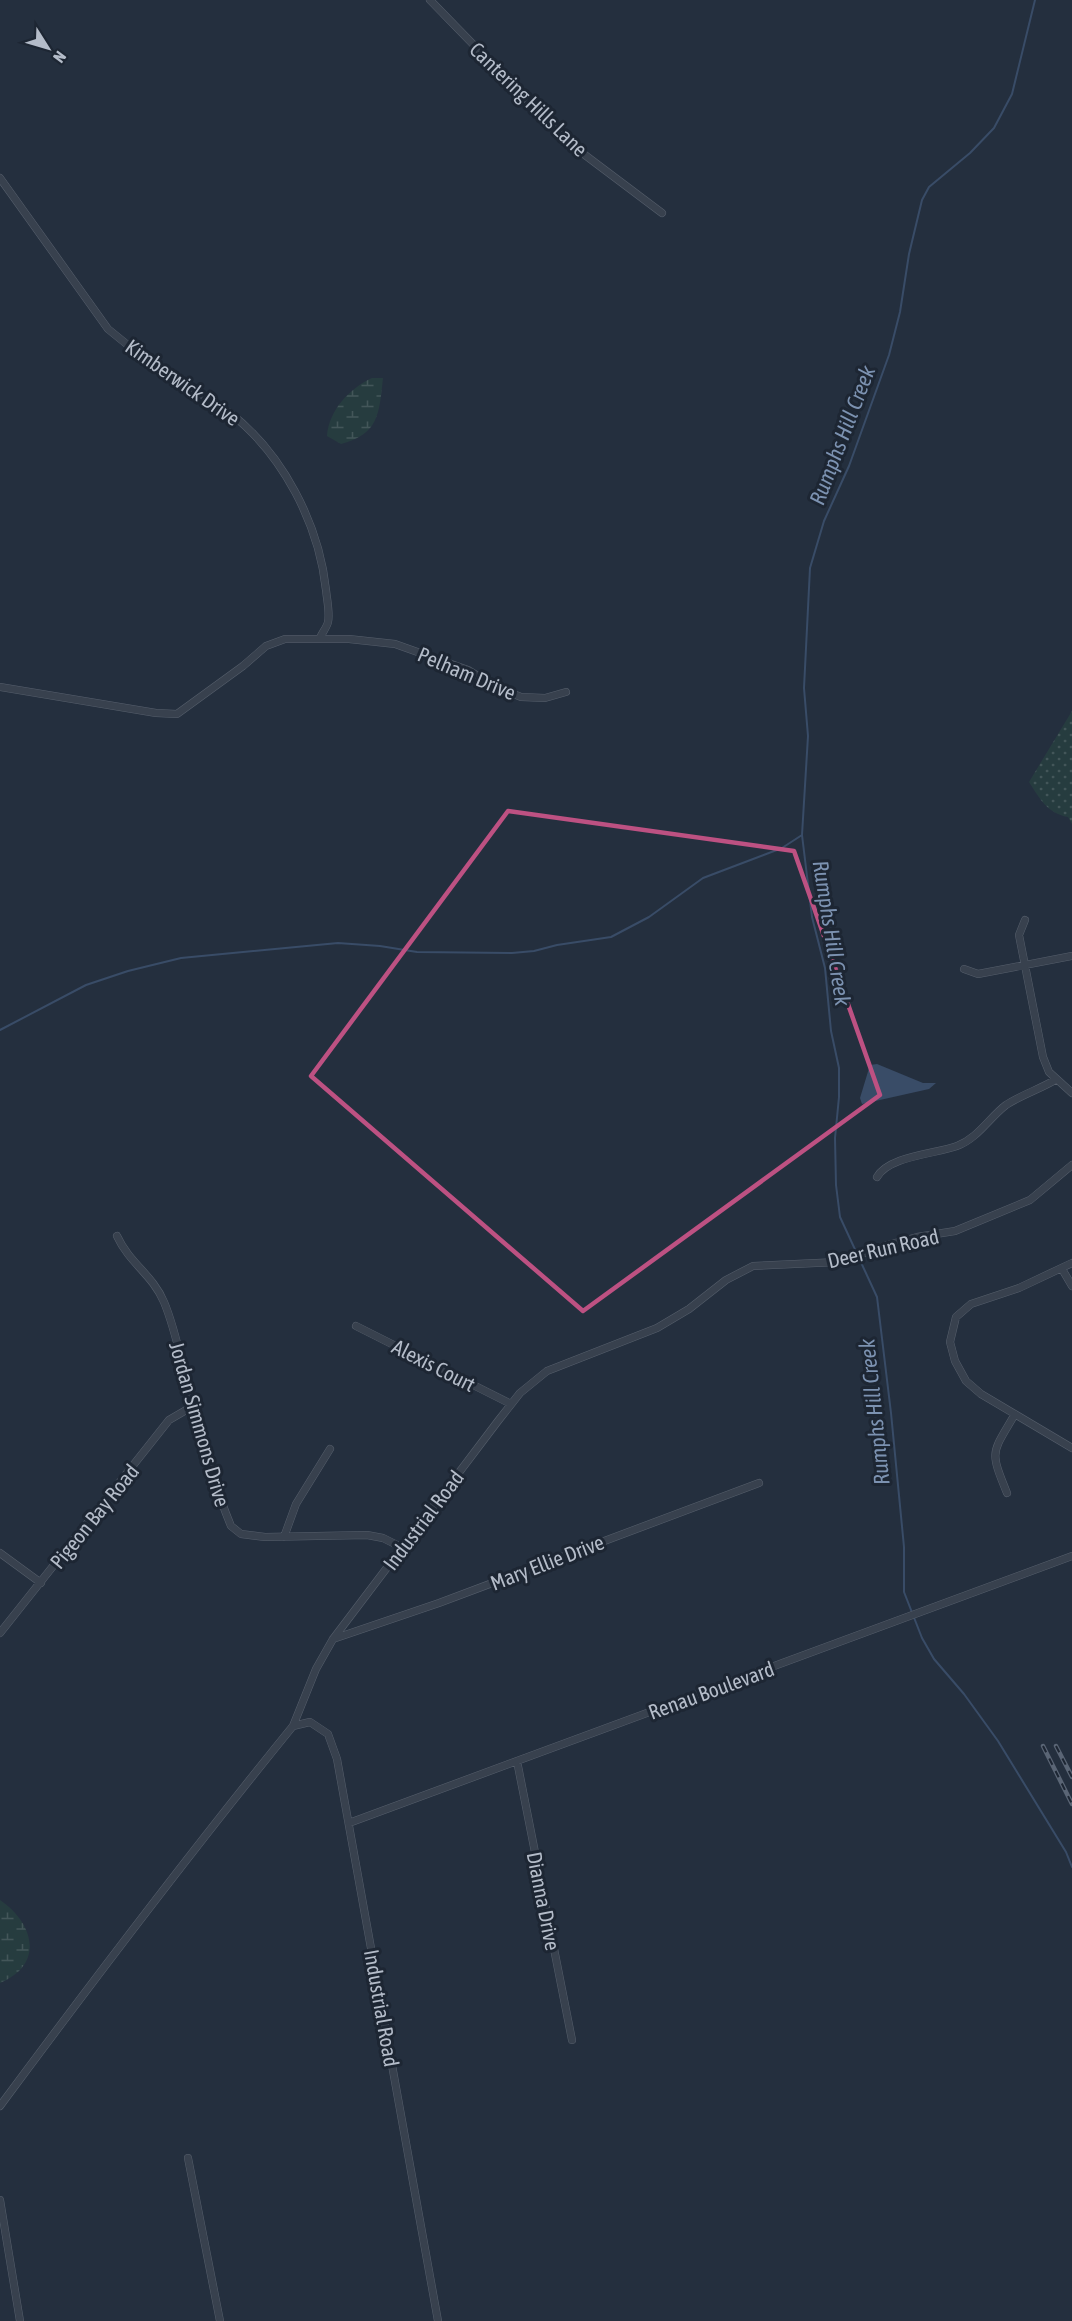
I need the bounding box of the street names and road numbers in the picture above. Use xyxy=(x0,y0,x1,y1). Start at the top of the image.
street label: Cantering Hills Lane xyxy=(465,37,593,161)
street label: Kimberwick Drive xyxy=(121,334,245,430)
street label: Pelham Drive xyxy=(414,642,520,704)
street label: Deer Run Road xyxy=(825,1224,941,1272)
street label: Alexis Court xyxy=(388,1334,480,1396)
street label: Jordan Simmons Drive xyxy=(165,1339,235,1509)
street label: Pigeon Bay Road xyxy=(45,1459,143,1573)
street label: Industrial Road xyxy=(378,1465,468,1575)
street label: Mary Ellie Drive xyxy=(487,1529,607,1595)
street label: Renau Boulevard xyxy=(645,1656,777,1724)
street label: Dianna Drive xyxy=(523,1850,565,1952)
street label: Industrial Road xyxy=(360,1948,404,2068)

